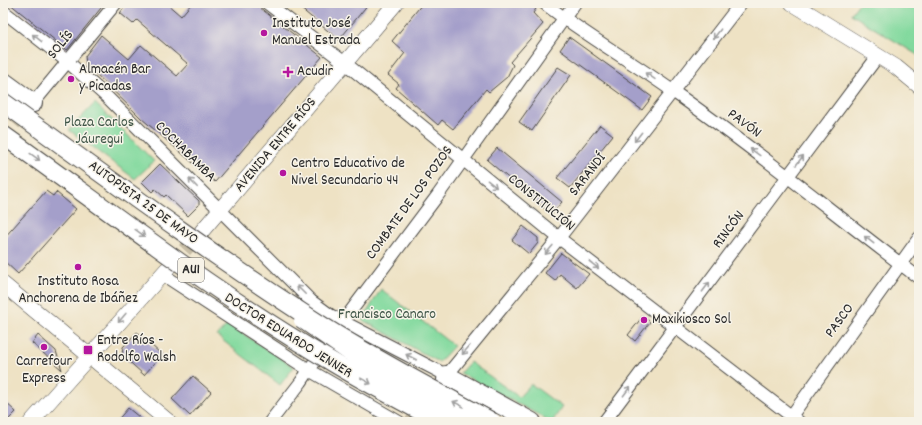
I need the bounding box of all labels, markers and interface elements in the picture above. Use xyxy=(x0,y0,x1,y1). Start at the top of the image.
place label: Instituto José Manuel Estrada xyxy=(272,13,361,52)
street label: SOLÍS xyxy=(42,26,80,64)
marker: Instituto José Manuel Estrada xyxy=(259,28,269,38)
one-way arrow xyxy=(713,28,721,39)
one-way arrow xyxy=(31,33,42,42)
place label: Almacén Bar y Picadas xyxy=(79,59,151,98)
place label: Acudir xyxy=(297,61,333,83)
marker: Acudir xyxy=(282,66,294,78)
one-way arrow xyxy=(645,72,656,80)
marker: Almacén Bar y Picadas xyxy=(66,74,76,84)
street label: AVENIDA ENTRE RÍOS xyxy=(230,93,322,197)
street label: PAVÓN xyxy=(722,104,766,144)
park label: Plaza Carlos Jáuregui xyxy=(64,112,134,151)
street label: COCHABAMBA xyxy=(149,116,221,188)
one-way arrow xyxy=(633,131,642,142)
street label: COMBATE DE LOS POZOS xyxy=(361,141,459,265)
street label: SARANDÍ xyxy=(564,148,612,201)
one-way arrow xyxy=(750,148,761,156)
one-way arrow xyxy=(29,153,40,162)
place label: Centro Educativo de Nivel Secundario 44 xyxy=(291,153,405,192)
street label: AUTOPISTA 25 DE MAYO xyxy=(83,155,203,251)
one-way arrow xyxy=(796,155,804,166)
marker: Centro Educativo de Nivel Secundario 44 xyxy=(278,168,288,178)
street label: CONSTITUCIÓN xyxy=(502,169,580,237)
one-way arrow xyxy=(188,178,198,188)
one-way arrow xyxy=(487,180,498,188)
street label: RINCÓN xyxy=(707,206,751,254)
one-way arrow xyxy=(135,229,146,237)
one-way arrow xyxy=(864,235,875,244)
one-way arrow xyxy=(544,245,553,256)
road number: AU1 xyxy=(178,258,204,282)
one-way arrow xyxy=(588,261,599,269)
marker: Instituto Rosa Anchorena de Ibáñez xyxy=(73,262,83,272)
place label: Instituto Rosa Anchorena de Ibáñez xyxy=(18,271,138,310)
one-way arrow xyxy=(702,282,710,293)
one-way arrow xyxy=(296,286,306,295)
street label: DOCTOR EDUARDO JENNER xyxy=(220,288,356,384)
street label: PASCO xyxy=(820,299,860,343)
park label: Francisco Canaro xyxy=(338,304,436,326)
place label: Maxikiosco Sol xyxy=(652,309,731,331)
one-way arrow xyxy=(118,313,127,324)
marker: Maxikiosco Sol xyxy=(639,315,649,325)
place label: Entre Ríos - Rodolfo Walsh xyxy=(97,330,176,369)
marker: Carrefour Express xyxy=(39,342,49,352)
marker: Entre Ríos - Rodolfo Walsh xyxy=(82,344,94,356)
one-way arrow xyxy=(461,345,470,356)
place label: Carrefour Express xyxy=(16,351,73,390)
one-way arrow xyxy=(406,353,418,361)
one-way arrow xyxy=(360,378,372,386)
one-way arrow xyxy=(623,386,632,397)
one-way arrow xyxy=(452,399,464,407)

